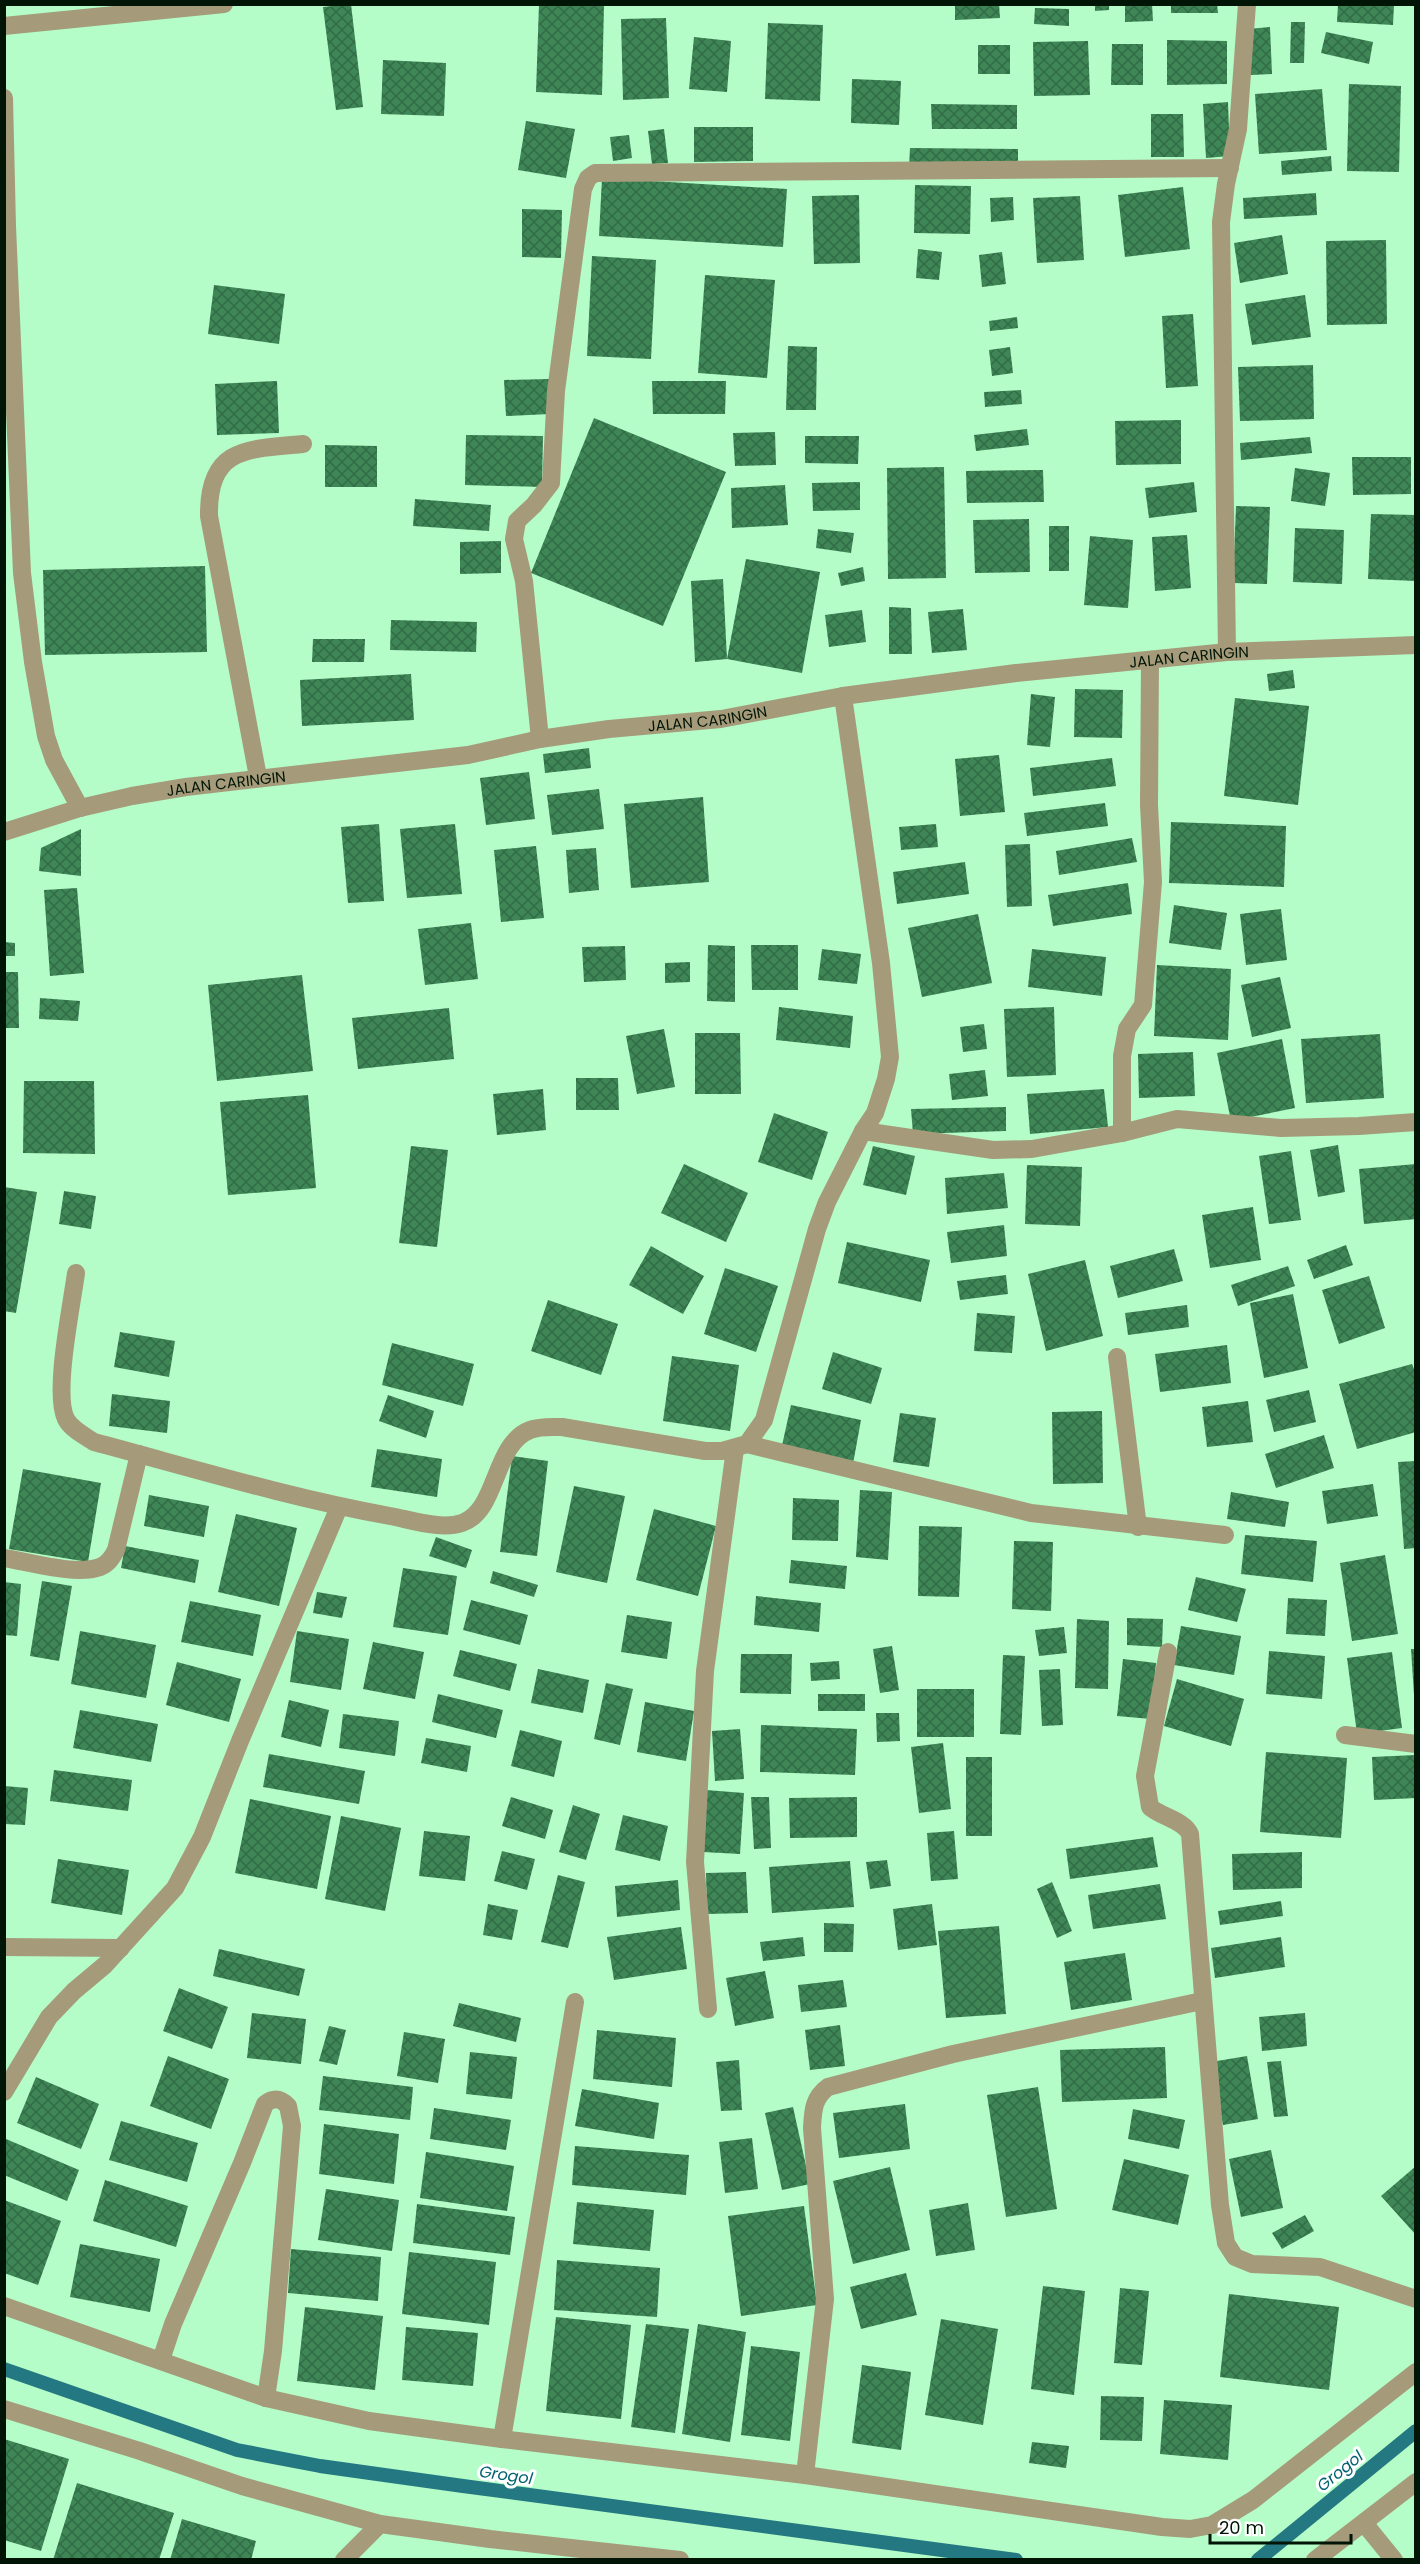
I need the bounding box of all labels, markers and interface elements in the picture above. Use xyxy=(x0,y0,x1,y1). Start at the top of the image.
street label: JALAN CARINGIN xyxy=(1128,641,1249,672)
street label: JALAN CARINGIN xyxy=(647,700,769,736)
street label: JALAN CARINGIN xyxy=(165,765,287,801)
water label: Grogol xyxy=(1312,2445,1368,2497)
water label: Grogol xyxy=(478,2460,534,2490)
scale bar xyxy=(1210,2507,1351,2545)
text: 20 m xyxy=(1219,2515,1264,2540)

